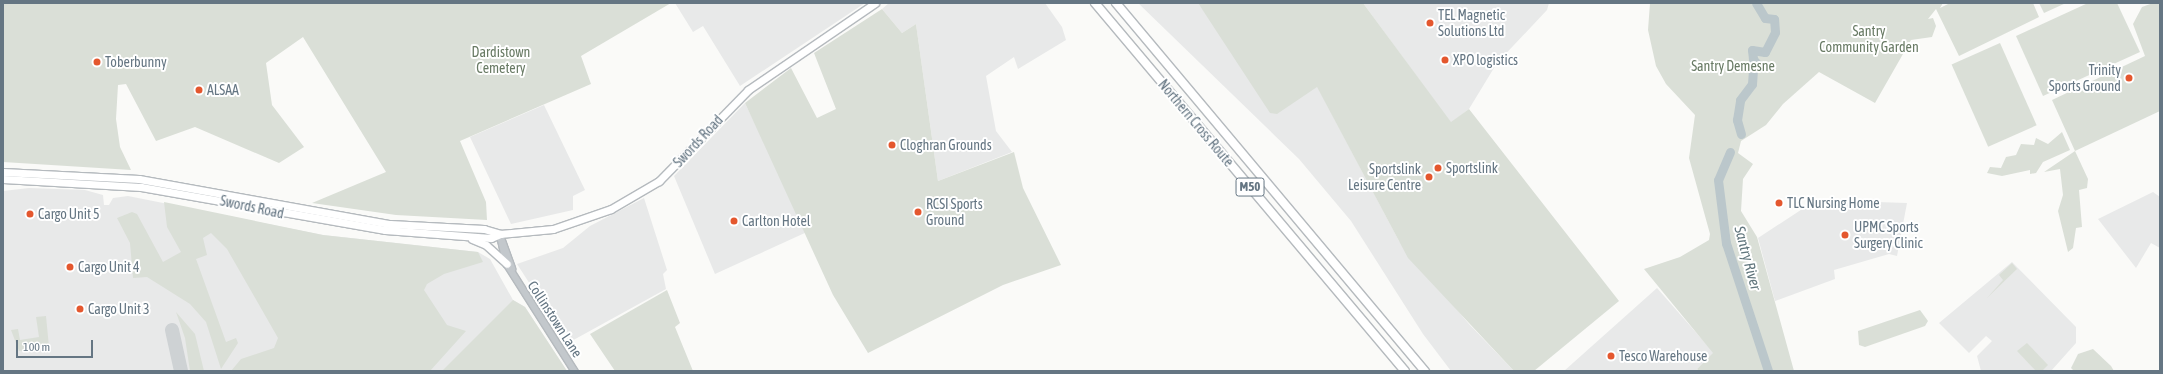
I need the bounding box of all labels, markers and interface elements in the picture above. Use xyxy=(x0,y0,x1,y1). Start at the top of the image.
place label: TEL Magnetic Solutions Ltd xyxy=(1438,7,1505,40)
marker: TEL Magnetic Solutions Ltd xyxy=(1425,18,1435,28)
park label: Santry Community Garden xyxy=(1819,23,1919,56)
park label: Dardistown Cemetery xyxy=(472,44,530,76)
place label: XPO logistics xyxy=(1453,52,1518,68)
place label: Toberbunny xyxy=(105,54,167,70)
marker: XPO logistics xyxy=(1440,55,1450,65)
marker: Toberbunny xyxy=(92,57,102,67)
park label: Santry Demesne xyxy=(1691,58,1775,74)
place label: Trinity Sports Ground xyxy=(2049,62,2121,94)
marker: Trinity Sports Ground xyxy=(2124,73,2134,83)
street label: Northern Cross Route xyxy=(1155,76,1237,170)
place label: ALSAA xyxy=(207,82,239,98)
marker: ALSAA xyxy=(194,85,204,95)
street label: Swords Road xyxy=(670,112,726,170)
place label: Cloghran Grounds xyxy=(900,137,992,153)
marker: Cloghran Grounds xyxy=(887,140,897,150)
place label: Sportslink xyxy=(1446,160,1498,176)
place label: Sportslink Leisure Centre xyxy=(1348,161,1421,194)
marker: Sportslink xyxy=(1433,163,1443,173)
marker: Sportslink Leisure Centre xyxy=(1424,172,1434,182)
road number: M50 xyxy=(1235,176,1265,198)
street label: Swords Road xyxy=(219,192,285,222)
place label: TLC Nursing Home xyxy=(1787,195,1880,211)
place label: RCSI Sports Ground xyxy=(926,196,983,228)
marker: TLC Nursing Home xyxy=(1774,198,1784,208)
place label: Cargo Unit 5 xyxy=(38,206,100,222)
marker: RCSI Sports Ground xyxy=(913,207,923,217)
marker: Cargo Unit 5 xyxy=(25,209,35,219)
place label: Carlton Hotel xyxy=(742,213,811,229)
marker: Carlton Hotel xyxy=(729,216,739,226)
place label: UPMC Sports Surgery Clinic xyxy=(1854,219,1923,252)
water label: Santry River xyxy=(1731,224,1765,292)
marker: UPMC Sports Surgery Clinic xyxy=(1839,229,1851,241)
place label: Cargo Unit 4 xyxy=(78,259,140,275)
marker: Cargo Unit 4 xyxy=(65,262,75,272)
street label: Collinstown Lane xyxy=(524,278,586,360)
place label: Cargo Unit 3 xyxy=(88,301,150,317)
marker: Cargo Unit 3 xyxy=(75,304,85,314)
scale bar xyxy=(18,332,95,358)
text: 100 m xyxy=(23,340,50,354)
place label: Tesco Warehouse xyxy=(1619,348,1707,364)
marker: Tesco Warehouse xyxy=(1606,351,1616,361)

